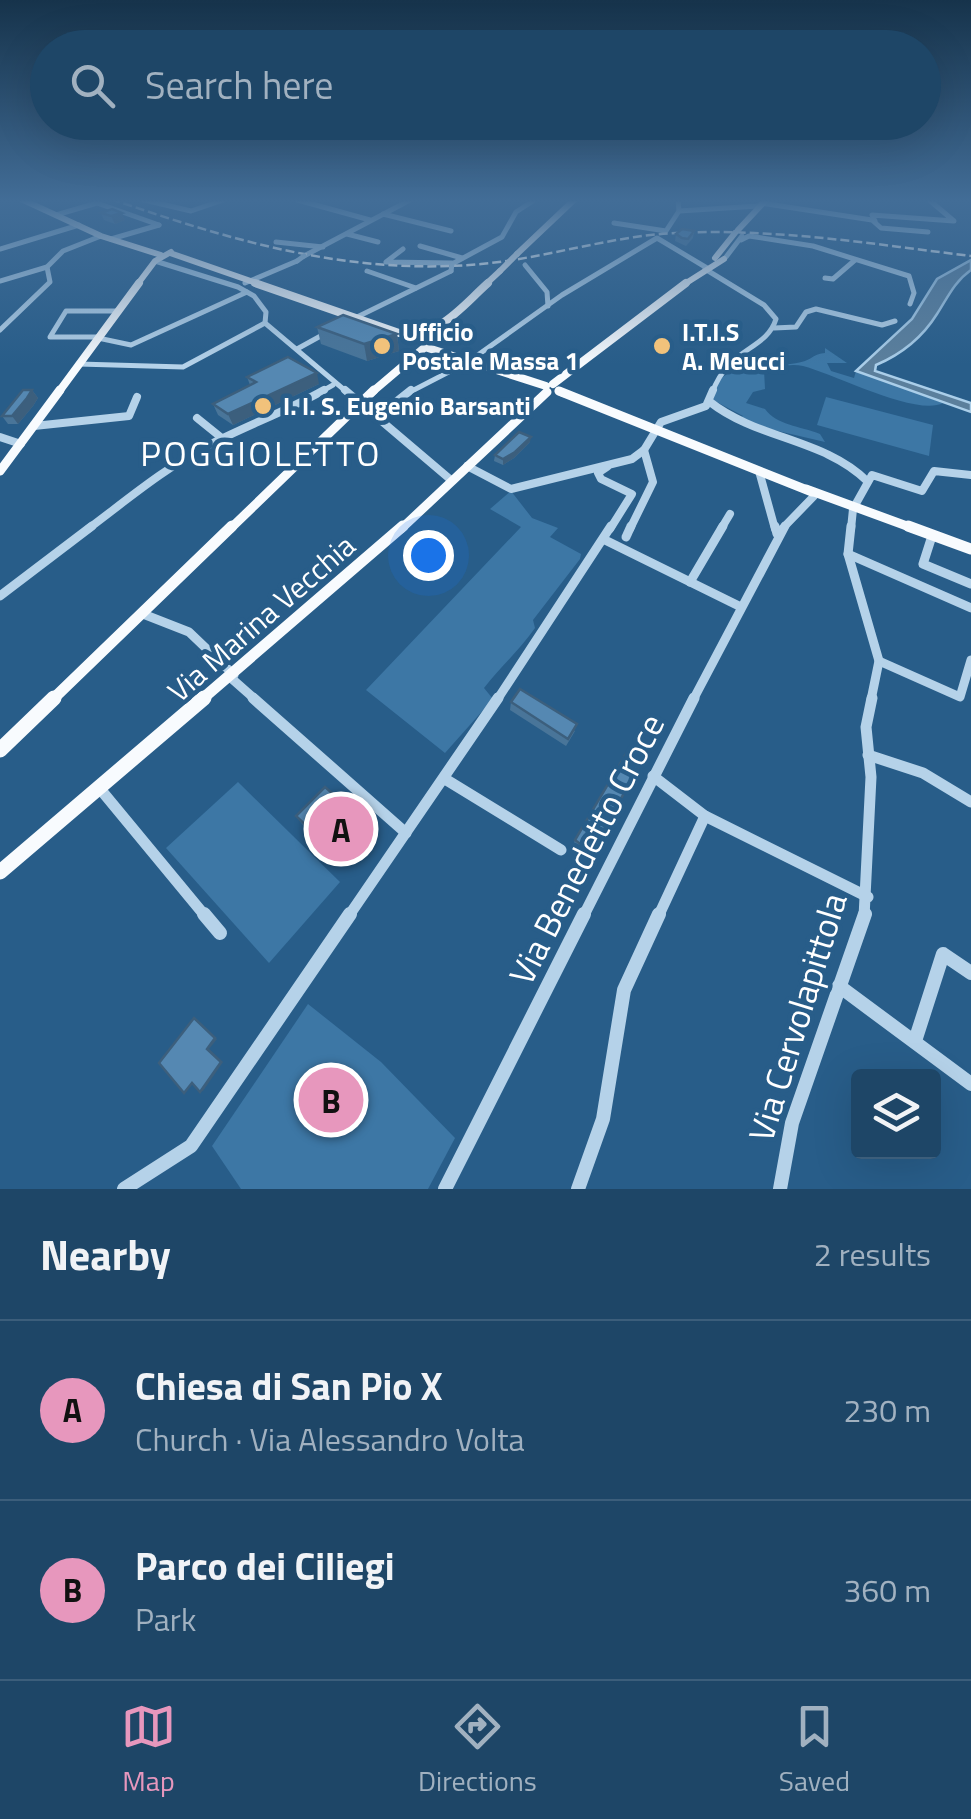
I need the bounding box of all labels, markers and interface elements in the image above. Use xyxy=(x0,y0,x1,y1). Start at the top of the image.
search box xyxy=(30,30,941,140)
text: Search here xyxy=(145,56,333,114)
icon: search xyxy=(65,58,120,113)
place label: Ufficio Postale Massa 1 xyxy=(402,313,579,380)
place label: I.T.I.S A. Meucci xyxy=(682,313,785,380)
marker: Ufficio Postale Massa 1 xyxy=(371,335,393,357)
marker: I.T.I.S A. Meucci xyxy=(651,335,673,357)
place label: I. I. S. Eugenio Barsanti xyxy=(283,387,531,425)
marker: I. I. S. Eugenio Barsanti xyxy=(252,395,274,417)
district label: POGGIOLETTO xyxy=(140,426,382,480)
street label: Via Marina Vecchia xyxy=(157,523,365,713)
your location xyxy=(403,530,454,581)
street label: Via Benedetto Croce xyxy=(494,704,678,994)
pin: A xyxy=(308,792,374,866)
street label: Via Cervolapittola xyxy=(734,886,860,1148)
pin: B xyxy=(298,1062,364,1138)
map controls xyxy=(851,1069,941,1159)
button: layers xyxy=(851,1069,941,1159)
text: Nearby xyxy=(40,1222,171,1286)
text: 2 results xyxy=(814,1230,931,1278)
text: Chiesa di San Pio X xyxy=(135,1357,442,1415)
text: A xyxy=(63,1386,82,1434)
text: 230 m xyxy=(843,1386,931,1434)
text: Church · Via Alessandro Volta xyxy=(135,1415,525,1463)
text: Parco dei Ciliegi xyxy=(135,1537,395,1595)
text: B xyxy=(63,1566,82,1614)
text: 360 m xyxy=(843,1566,931,1614)
text: Park xyxy=(135,1595,196,1643)
tab: Map xyxy=(121,1699,176,1802)
tab: Directions xyxy=(418,1699,537,1802)
tab: Saved xyxy=(779,1699,850,1802)

